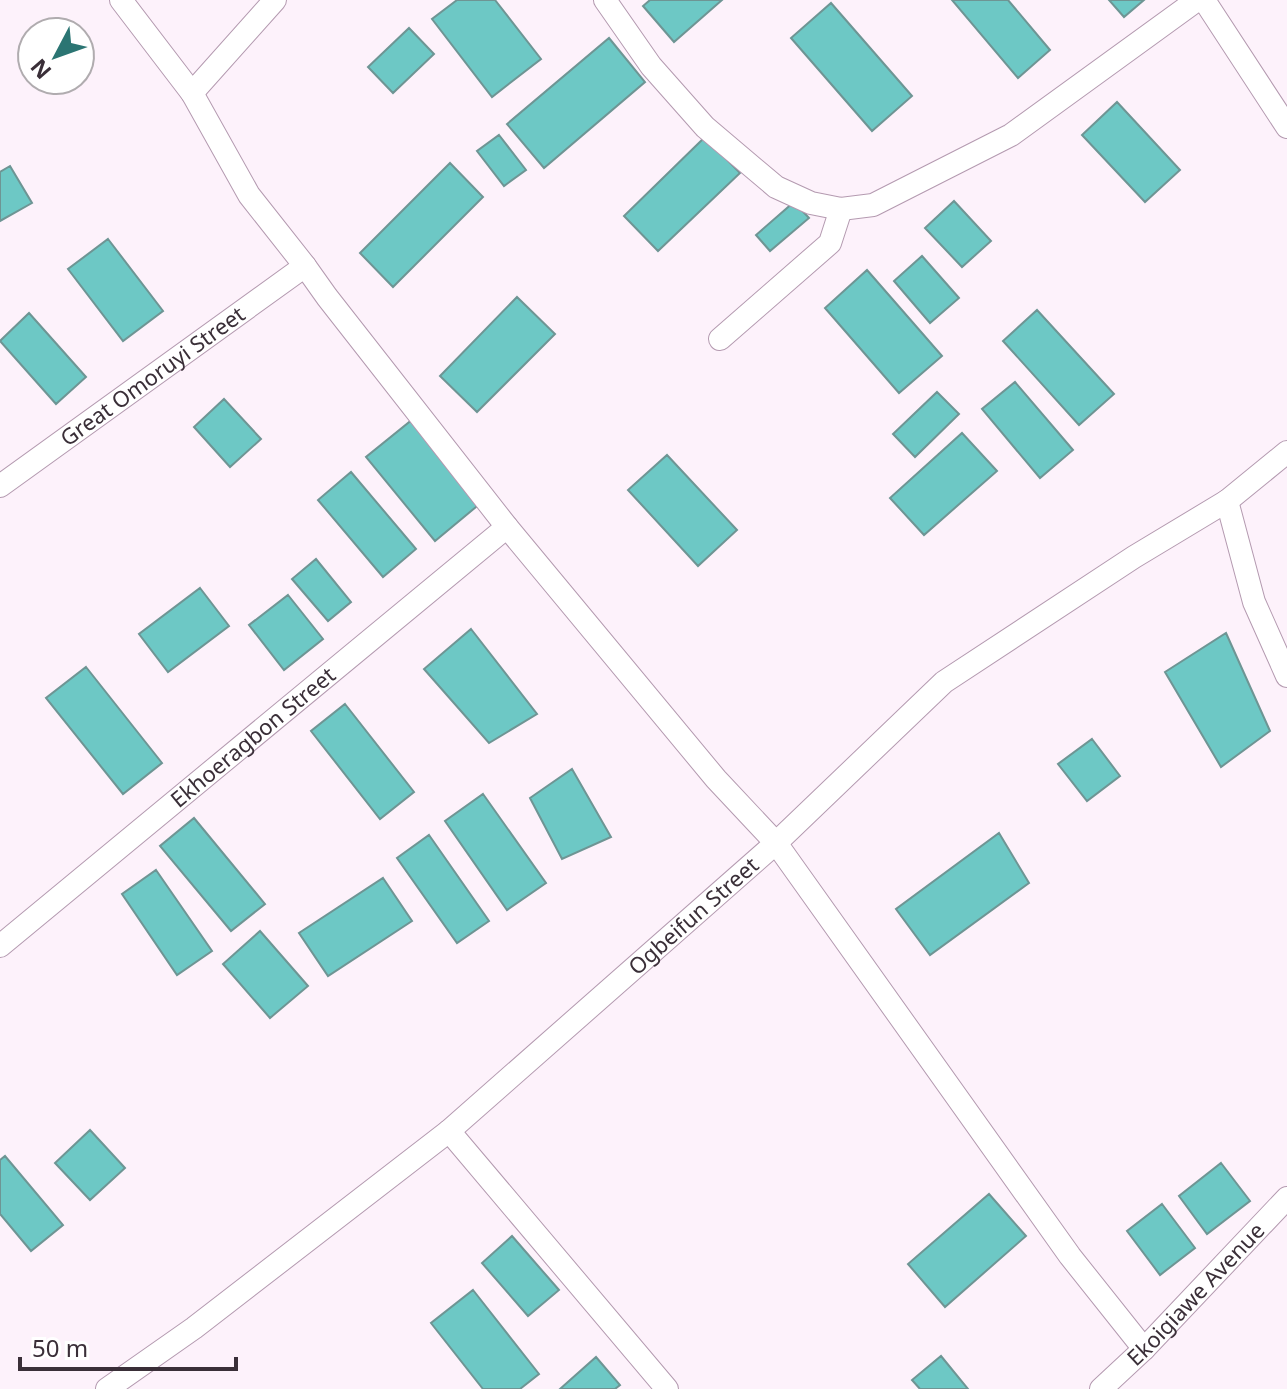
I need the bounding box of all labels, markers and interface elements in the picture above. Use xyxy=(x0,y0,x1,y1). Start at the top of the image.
north arrow xyxy=(16,16,96,96)
text: N xyxy=(23,53,57,86)
street label: Great Omoruyi Street xyxy=(53,298,250,452)
street label: Ekhoeragbon Street xyxy=(163,659,341,813)
street label: Ogbeifun Street xyxy=(621,849,764,981)
street label: Ekoigiawe Avenue xyxy=(1120,1215,1270,1372)
scale bar xyxy=(20,1321,236,1371)
text: 50 m xyxy=(32,1331,88,1364)

